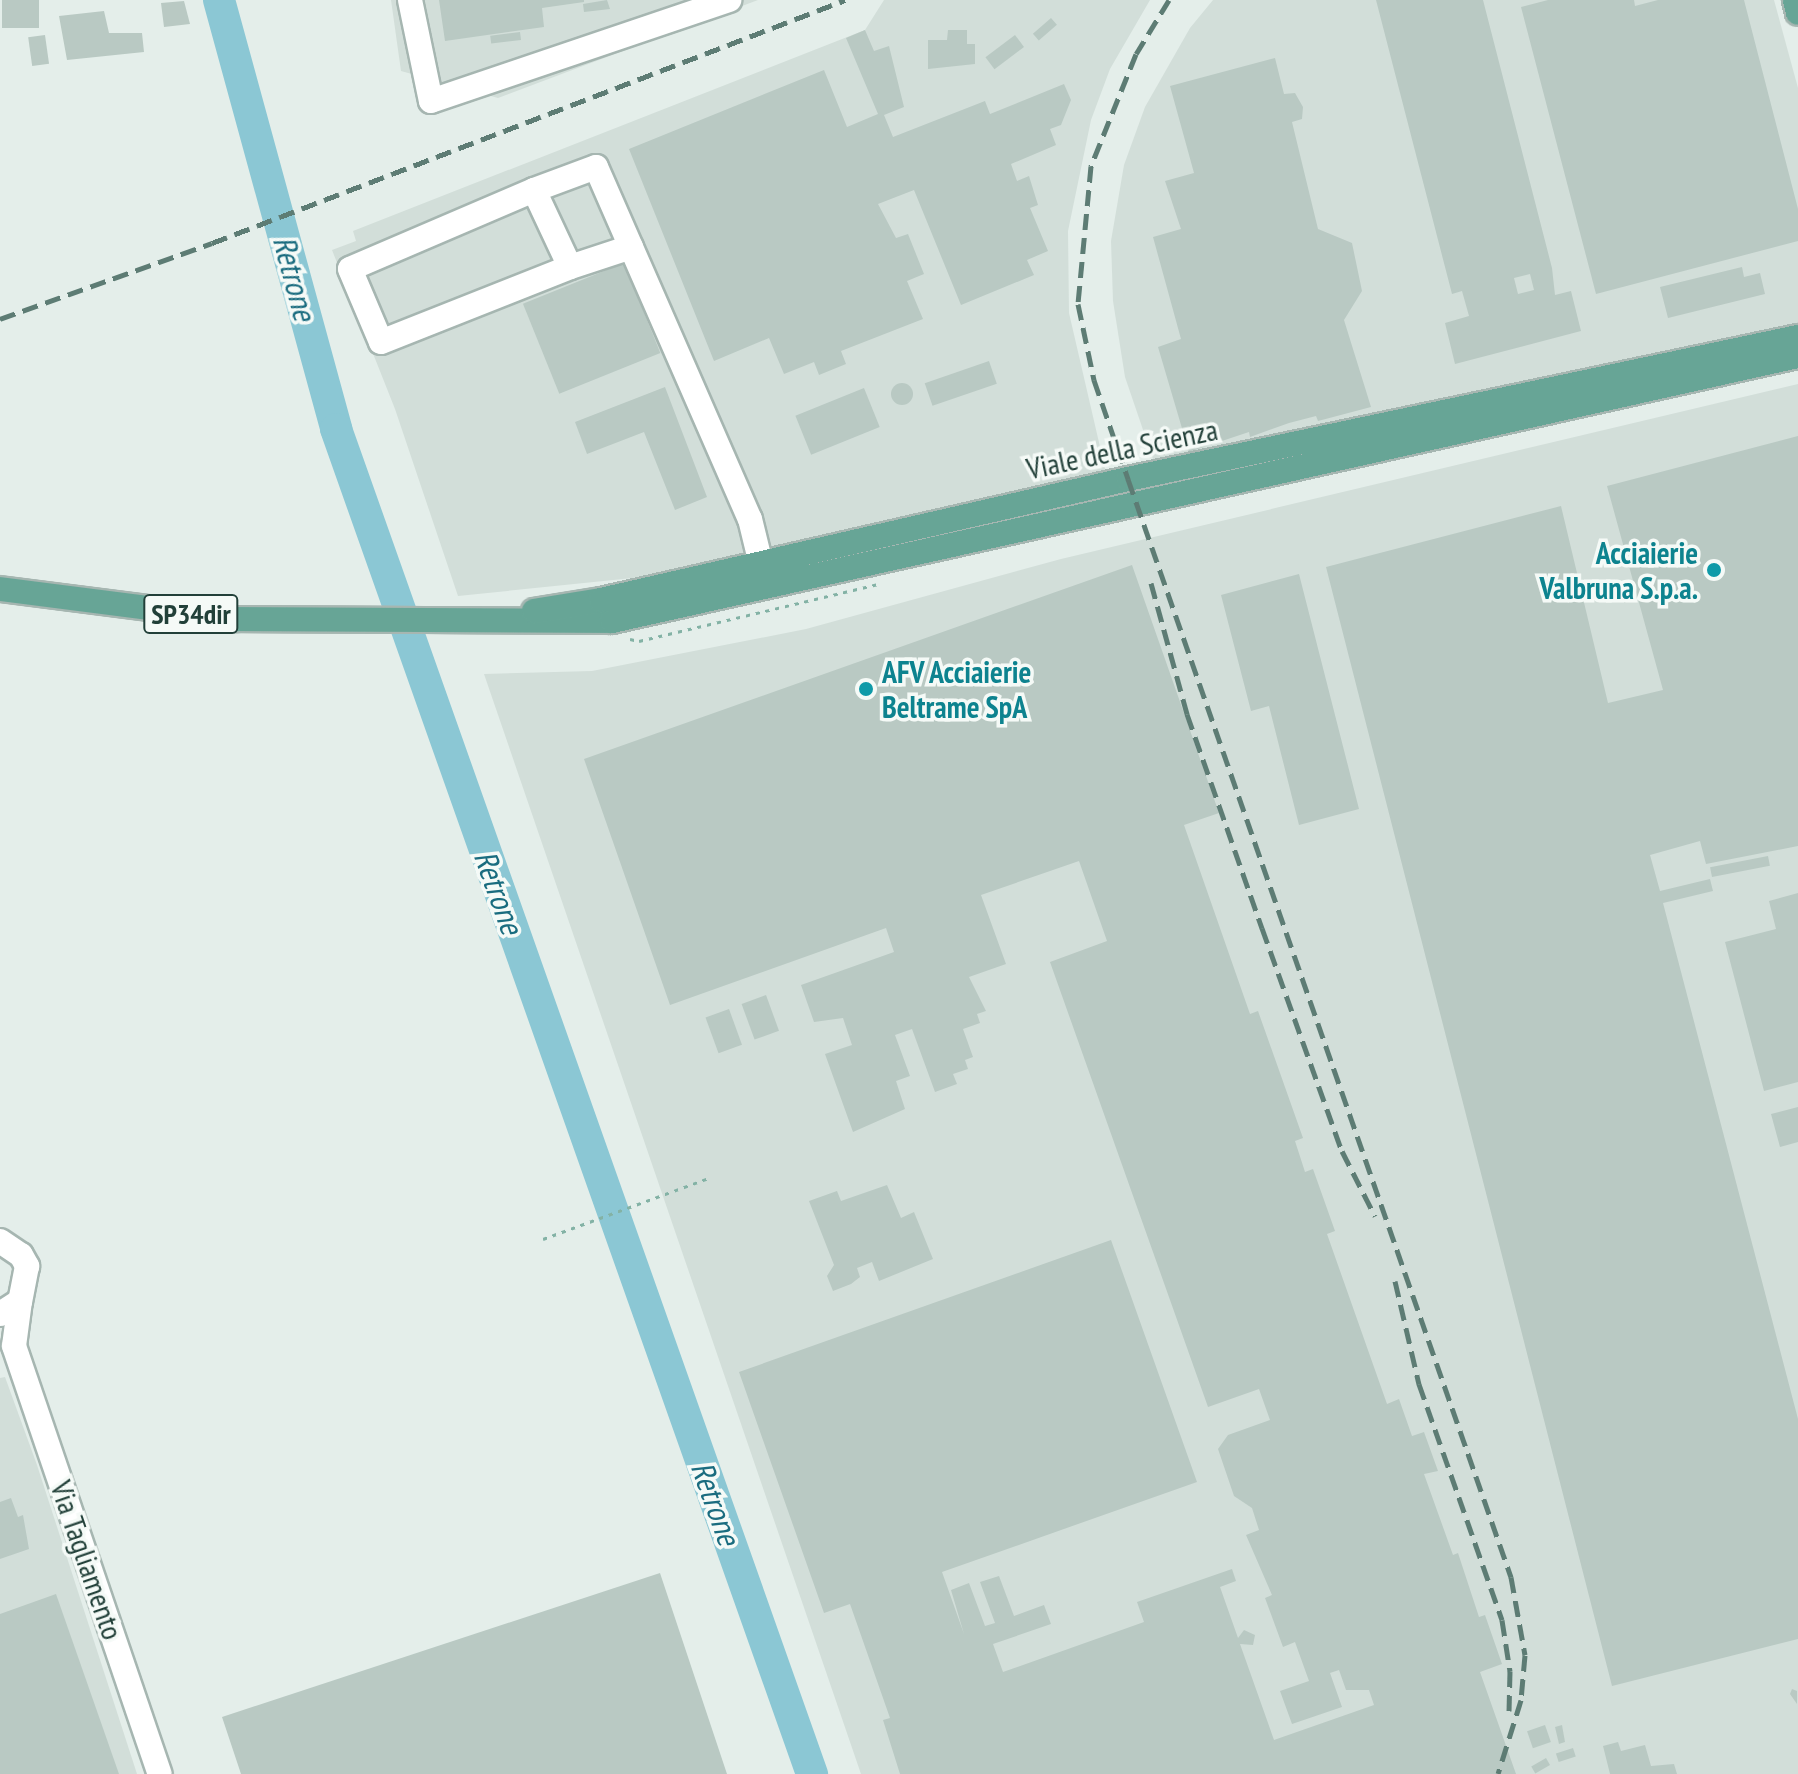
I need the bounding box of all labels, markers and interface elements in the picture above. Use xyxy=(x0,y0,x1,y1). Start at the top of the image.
water label: Retrone xyxy=(265,232,325,324)
street label: Viale della Scienza xyxy=(1023,411,1221,487)
place label: Acciaierie Valbruna S.p.a. xyxy=(1539,535,1698,606)
marker: Acciaierie Valbruna S.p.a. xyxy=(1705,561,1723,579)
road number: SP34dir xyxy=(143,590,239,638)
place label: AFV Acciaierie Beltrame SpA xyxy=(882,654,1033,724)
marker: AFV Acciaierie Beltrame SpA xyxy=(857,680,875,698)
water label: Retrone xyxy=(466,845,532,939)
water label: Retrone xyxy=(683,1456,749,1550)
street label: Via Tagliamento xyxy=(43,1476,131,1644)

